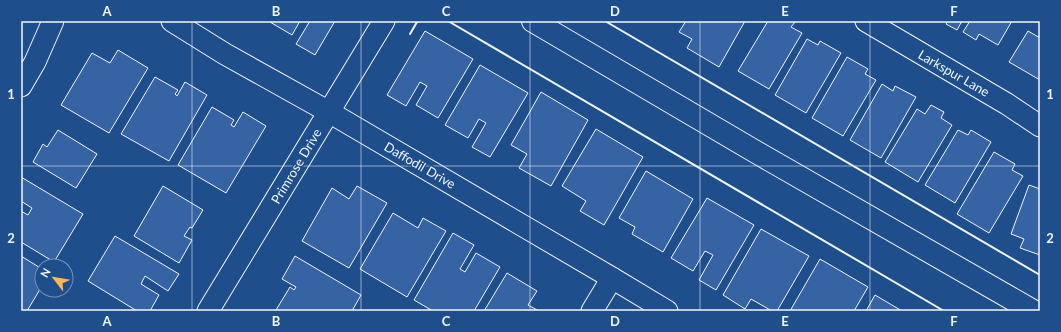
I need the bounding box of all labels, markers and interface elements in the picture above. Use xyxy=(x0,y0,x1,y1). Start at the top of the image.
text: A xyxy=(101,3,112,19)
text: B xyxy=(272,3,281,19)
text: C xyxy=(442,3,451,19)
text: D xyxy=(610,3,620,19)
text: E xyxy=(781,3,789,19)
text: F xyxy=(950,3,958,19)
street label: Larkspur Lane xyxy=(915,46,993,100)
text: 1 xyxy=(7,86,15,102)
text: 1 xyxy=(1046,86,1054,102)
street label: Primrose Drive xyxy=(267,125,325,207)
street label: Daffodil Drive xyxy=(381,138,459,192)
text: 2 xyxy=(7,230,15,246)
text: 2 xyxy=(1046,230,1054,246)
north arrow xyxy=(34,258,74,298)
text: N xyxy=(37,266,53,280)
text: A xyxy=(101,313,112,329)
text: B xyxy=(272,313,281,329)
text: C xyxy=(442,313,451,329)
text: D xyxy=(610,313,620,329)
text: E xyxy=(781,313,789,329)
text: F xyxy=(950,313,958,329)

